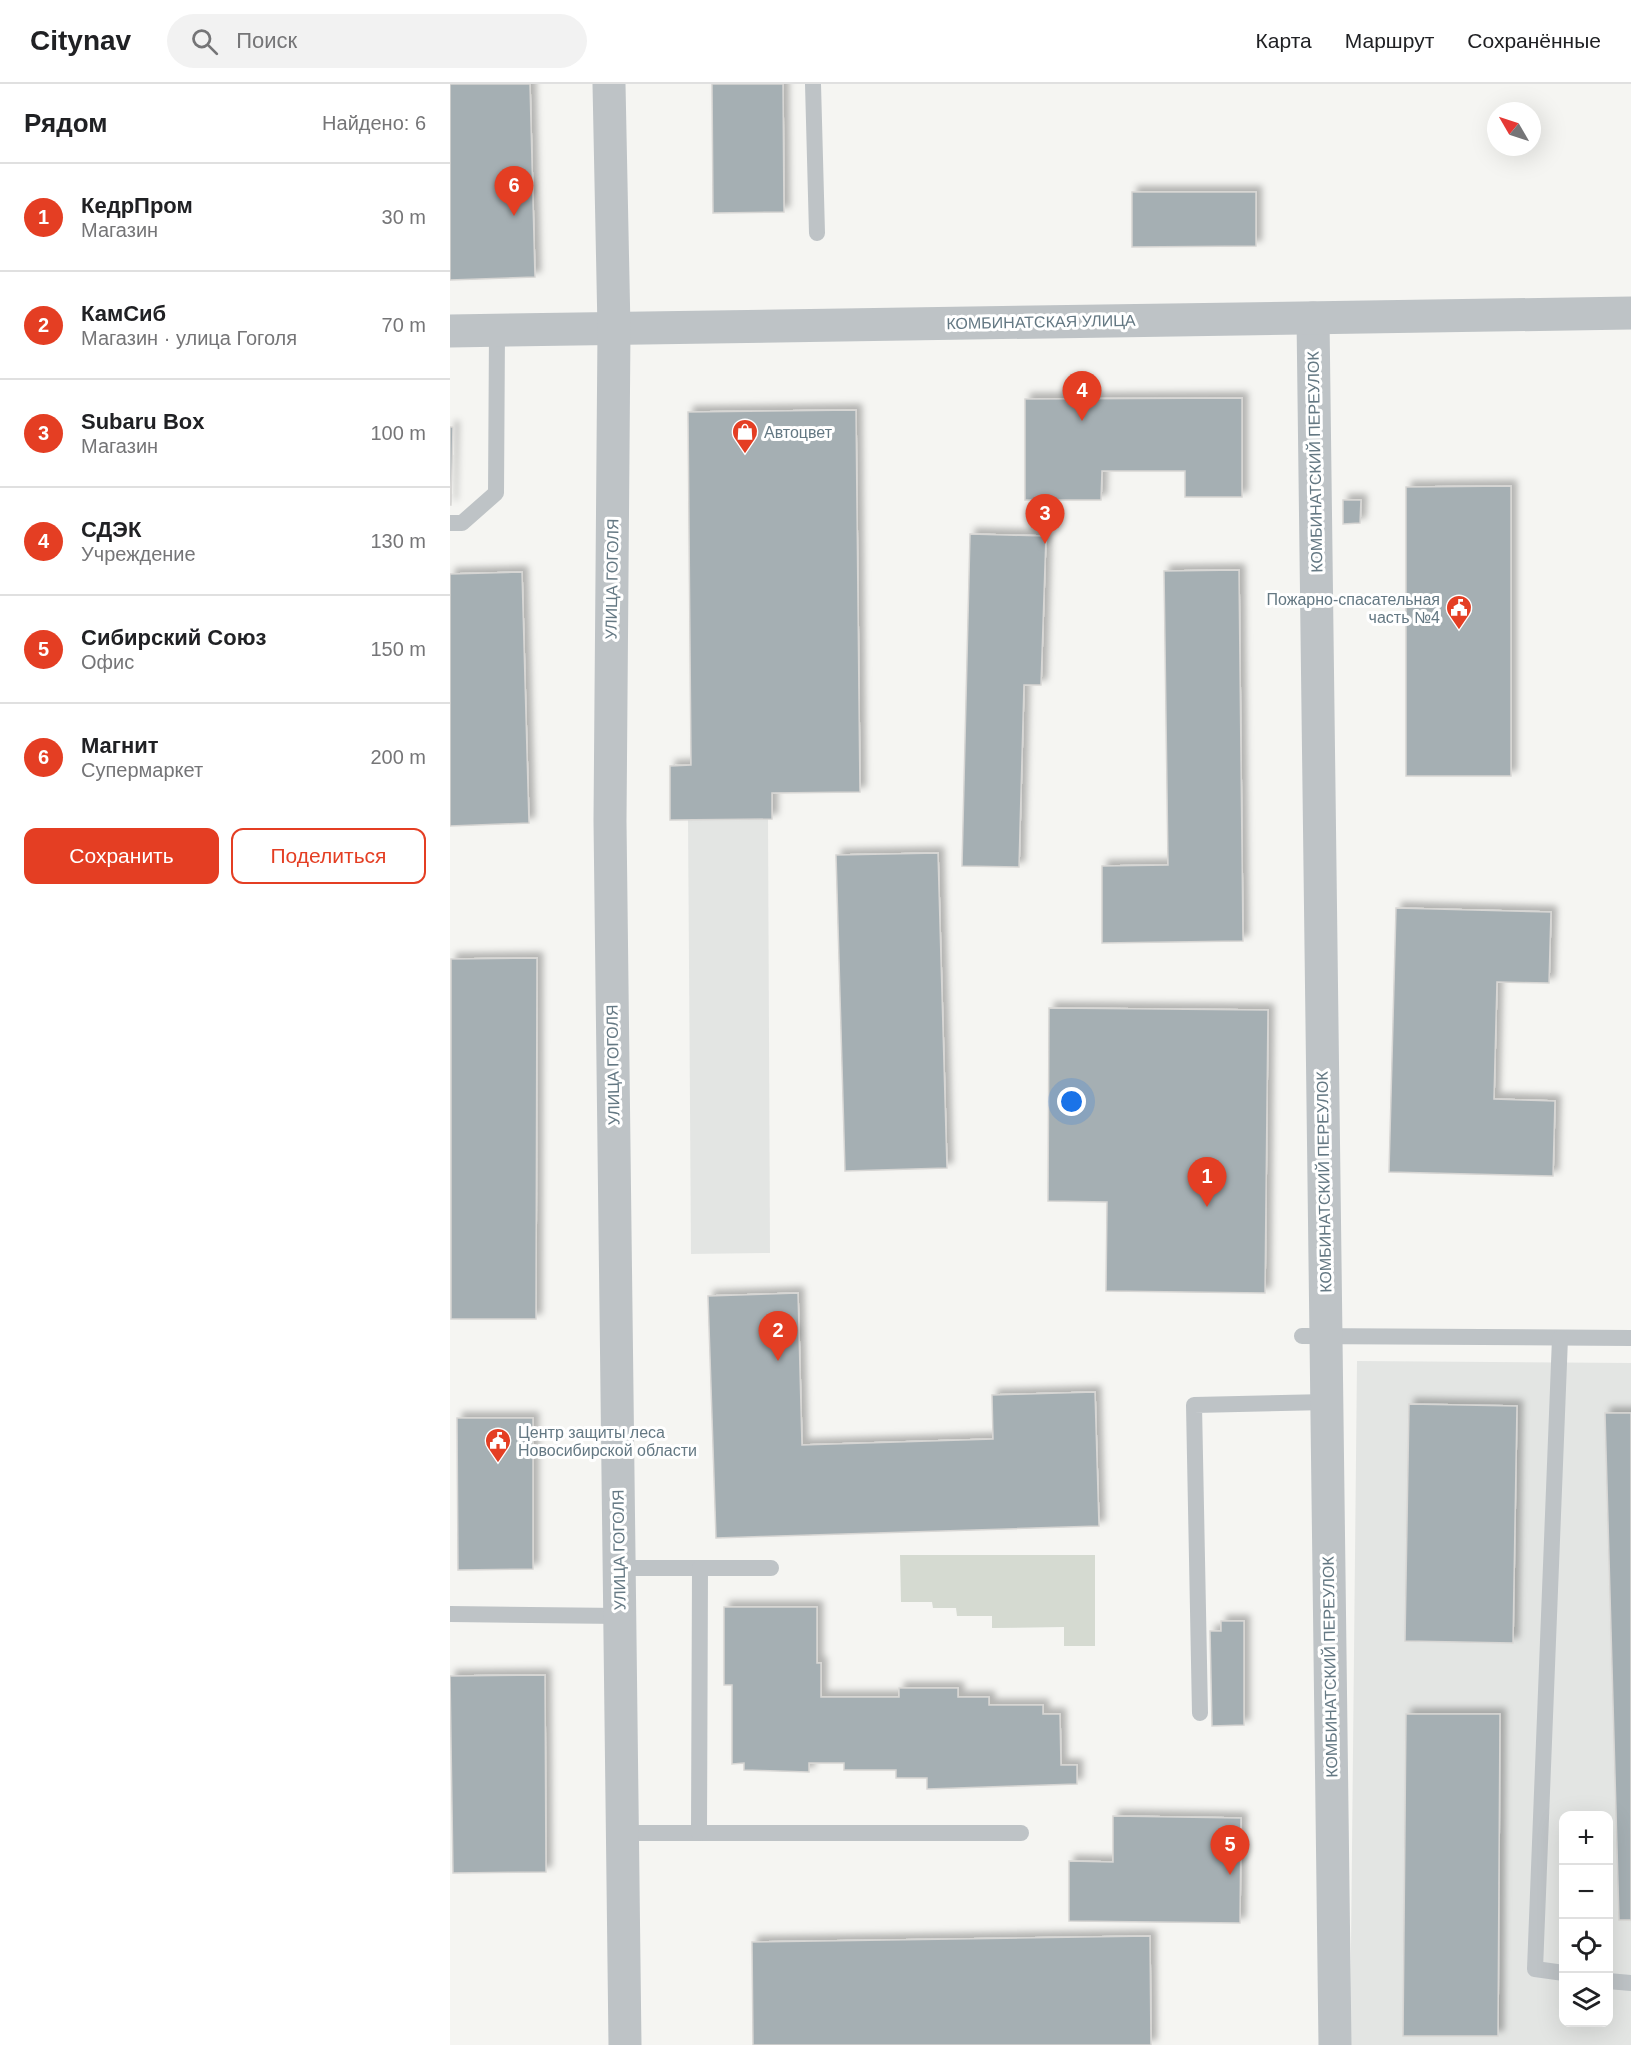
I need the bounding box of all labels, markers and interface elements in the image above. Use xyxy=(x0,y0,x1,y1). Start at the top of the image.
search box xyxy=(167,14,587,68)
text: Citynav xyxy=(30,25,131,56)
icon: search xyxy=(188,25,221,58)
text: Поиск xyxy=(236,28,297,53)
text: Карта xyxy=(1256,29,1312,52)
text: Маршрут xyxy=(1345,29,1434,52)
text: Сохранённые xyxy=(1467,29,1601,52)
north arrow xyxy=(1487,102,1541,156)
text: Рядом xyxy=(24,108,107,138)
text: Найдено: 6 xyxy=(322,112,426,134)
pin: 6 xyxy=(494,166,534,216)
text: КедрПром xyxy=(81,193,193,218)
text: 1 xyxy=(38,206,49,228)
text: 30 m xyxy=(382,206,426,228)
text: Магазин xyxy=(81,219,158,241)
text: КамСиб xyxy=(81,301,166,326)
street label: КОМБИНАТСКАЯ УЛИЦА xyxy=(946,312,1136,332)
text: 2 xyxy=(38,314,49,336)
text: 70 m xyxy=(382,314,426,336)
text: Магазин · улица Гоголя xyxy=(81,327,297,349)
street label: КОМБИНАТСКИЙ ПЕРЕУЛОК xyxy=(1304,350,1325,573)
pin: 4 xyxy=(1062,372,1102,421)
text: Subaru Box xyxy=(81,409,204,434)
shop icon: Автоцвет xyxy=(730,417,760,455)
text: 3 xyxy=(38,422,49,444)
text: 100 m xyxy=(370,422,426,444)
place label: Автоцвет xyxy=(764,424,833,441)
text: Магазин xyxy=(81,435,158,457)
pin: 3 xyxy=(1026,494,1064,544)
text: СДЭК xyxy=(81,517,141,542)
street label: УЛИЦА ГОГОЛЯ xyxy=(602,518,622,640)
text: 4 xyxy=(38,530,49,552)
text: 130 m xyxy=(370,530,426,552)
text: Учреждение xyxy=(81,543,196,565)
place label: Пожарно-спасательная часть №4 xyxy=(1267,591,1440,626)
public building icon: Пожарно-спасательная часть №4 xyxy=(1444,593,1474,631)
text: Сибирский Союз xyxy=(81,625,266,650)
text: 5 xyxy=(38,638,49,660)
text: 150 m xyxy=(370,638,426,660)
text: Офис xyxy=(81,651,134,673)
text: Магнит xyxy=(81,733,159,758)
text: 6 xyxy=(38,746,49,768)
text: 200 m xyxy=(370,746,426,768)
text: Супермаркет xyxy=(81,759,203,781)
button: Сохранить xyxy=(24,828,219,884)
button: Поделиться xyxy=(231,828,426,884)
street label: УЛИЦА ГОГОЛЯ xyxy=(603,1004,623,1126)
street label: КОМБИНАТСКИЙ ПЕРЕУЛОК xyxy=(1313,1070,1334,1293)
your location xyxy=(1057,1087,1086,1116)
pin: 1 xyxy=(1188,1158,1227,1207)
pin: 2 xyxy=(758,1312,798,1361)
place label: Центр защиты леса Новосибирской области xyxy=(518,1424,697,1459)
public building icon: Центр защиты леса Новосибирской области xyxy=(483,1426,513,1464)
street label: УЛИЦА ГОГОЛЯ xyxy=(609,1489,629,1611)
street label: КОМБИНАТСКИЙ ПЕРЕУЛОК xyxy=(1319,1555,1340,1778)
map controls xyxy=(1559,1811,1613,2027)
button: + xyxy=(1559,1811,1613,1865)
pin: 5 xyxy=(1210,1826,1250,1875)
button: − xyxy=(1559,1865,1613,1919)
button: locate xyxy=(1559,1919,1613,1973)
button: layers xyxy=(1559,1973,1613,2027)

